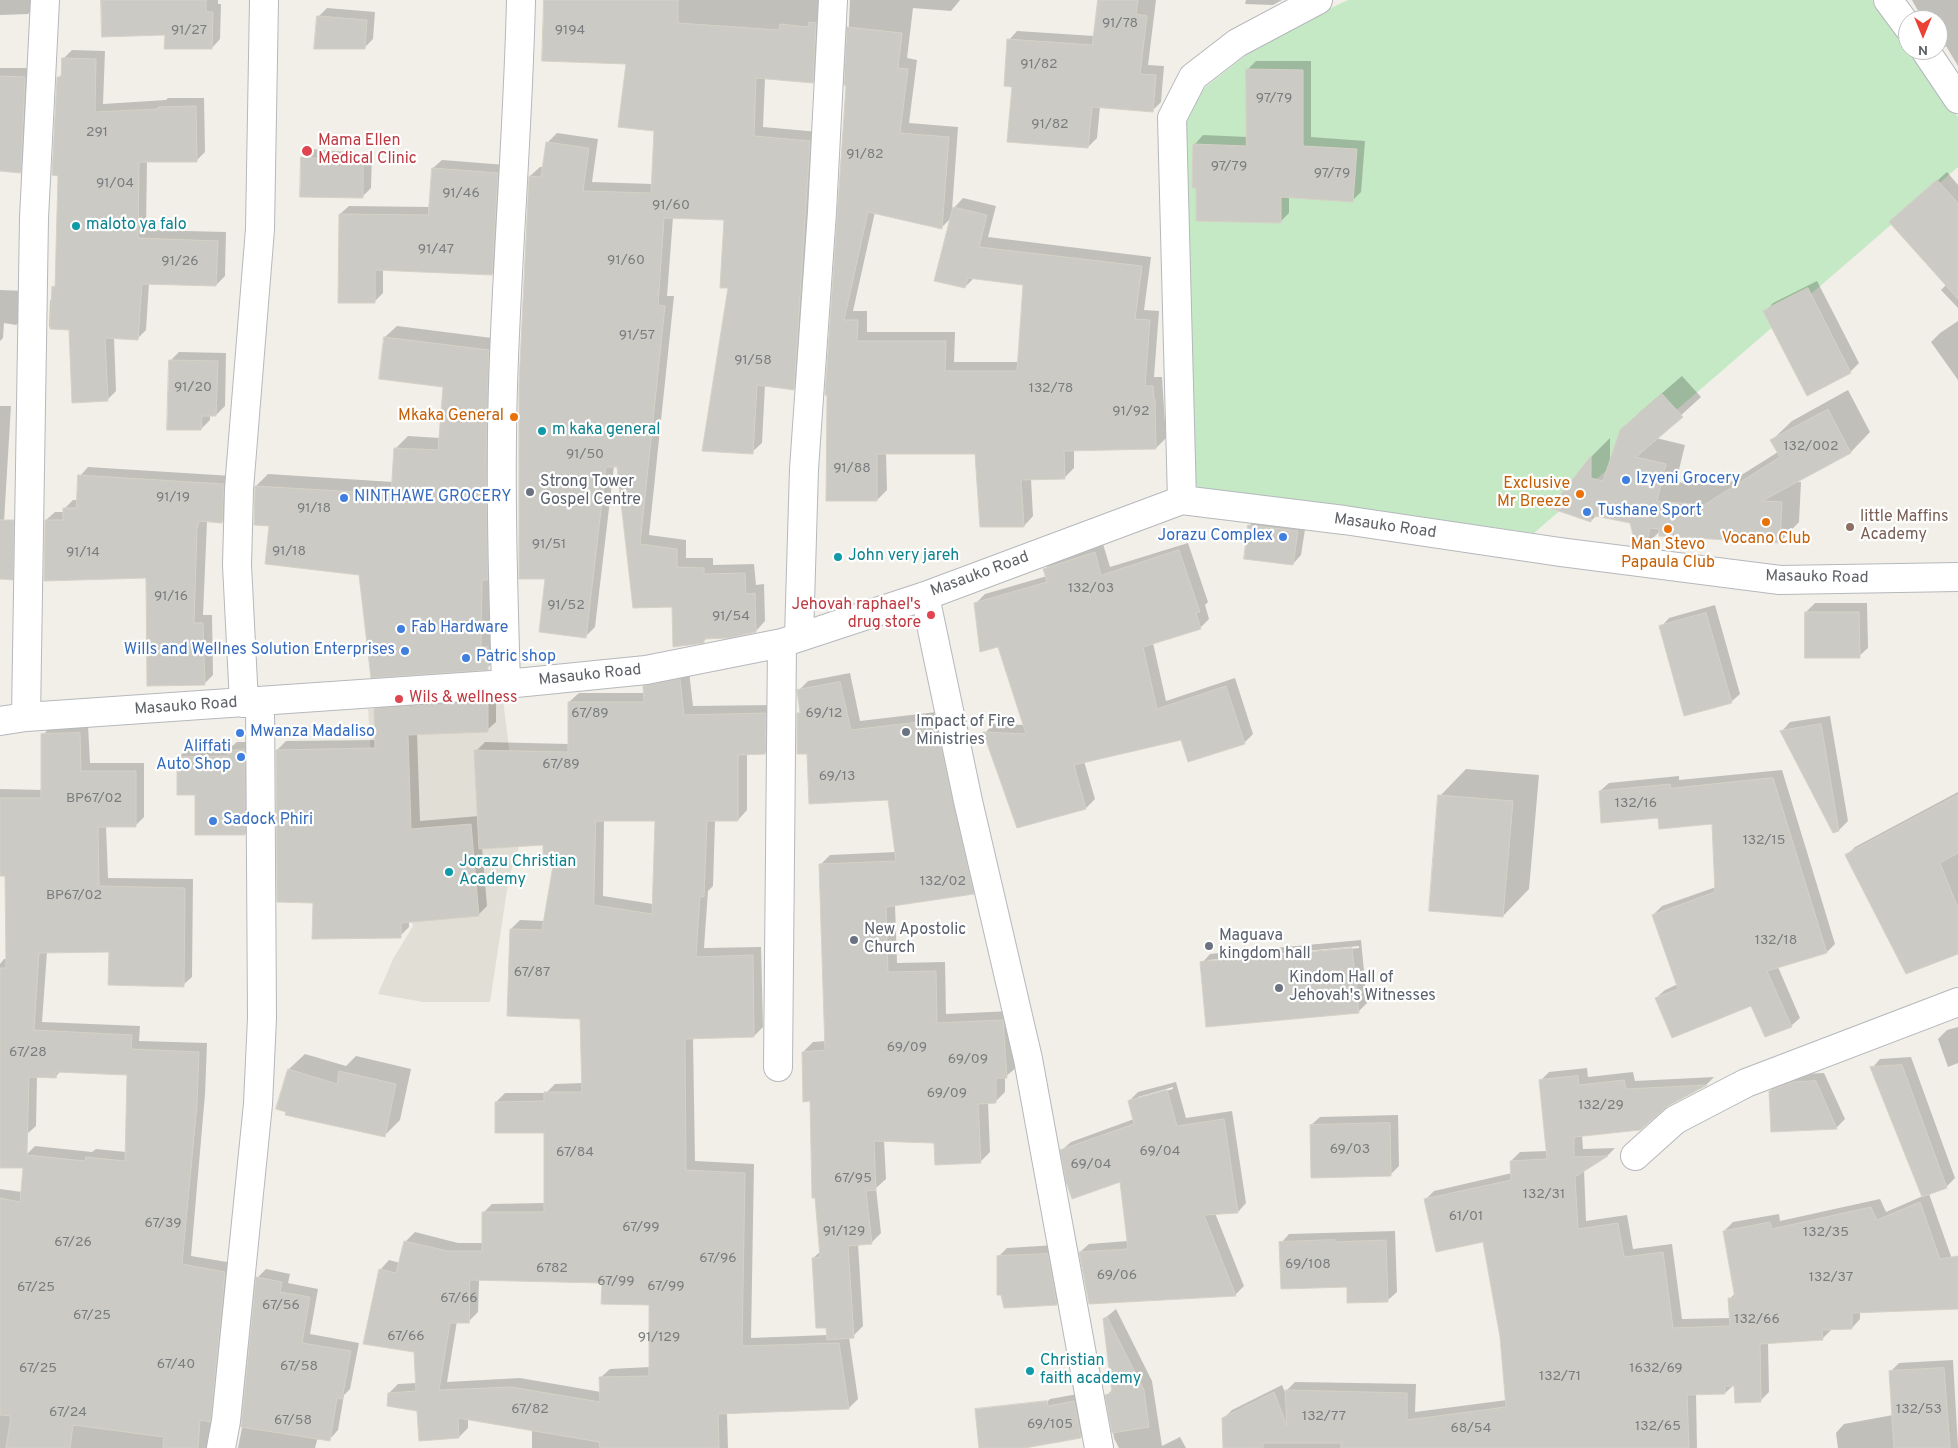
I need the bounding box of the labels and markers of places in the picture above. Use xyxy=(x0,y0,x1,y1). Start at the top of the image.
place label: Mama Ellen Medical Clinic xyxy=(318,132,417,170)
marker: Mama Ellen Medical Clinic xyxy=(300,144,314,158)
place label: maloto ya falo xyxy=(86,216,187,236)
marker: maloto ya falo xyxy=(70,220,82,232)
place label: Mkaka General xyxy=(398,407,504,427)
marker: Mkaka General xyxy=(508,411,520,423)
place label: m kaka general xyxy=(552,421,660,441)
marker: m kaka general xyxy=(536,425,548,437)
place label: Izyeni Grocery xyxy=(1636,470,1740,490)
place label: Strong Tower Gospel Centre xyxy=(540,473,641,511)
marker: Izyeni Grocery xyxy=(1620,474,1632,486)
place label: Exclusive Mr Breeze xyxy=(1497,475,1570,513)
marker: Strong Tower Gospel Centre xyxy=(524,486,536,498)
place label: NINTHAWE GROCERY xyxy=(354,488,512,508)
marker: Exclusive Mr Breeze xyxy=(1574,488,1586,500)
marker: NINTHAWE GROCERY xyxy=(338,492,350,504)
place label: Tushane Sport xyxy=(1597,502,1702,522)
marker: Tushane Sport xyxy=(1581,506,1593,518)
place label: little Maffins Academy xyxy=(1860,508,1949,546)
marker: Vocano Club xyxy=(1760,516,1772,528)
marker: little Maffins Academy xyxy=(1844,521,1856,533)
marker: Man Stevo Papaula Club xyxy=(1662,523,1674,535)
place label: Jorazu Complex xyxy=(1158,527,1273,547)
place label: Vocano Club xyxy=(1721,530,1811,550)
marker: Jorazu Complex xyxy=(1277,531,1289,543)
place label: Man Stevo Papaula Club xyxy=(1621,536,1715,574)
place label: John very jareh xyxy=(848,547,959,567)
marker: John very jareh xyxy=(832,551,844,563)
place label: Jehovah raphael's drug store xyxy=(791,596,921,634)
marker: Jehovah raphael's drug store xyxy=(925,609,937,621)
place label: Fab Hardware xyxy=(411,619,508,639)
marker: Fab Hardware xyxy=(395,623,407,635)
place label: Wills and Wellnes Solution Enterprises xyxy=(124,641,395,661)
marker: Wills and Wellnes Solution Enterprises xyxy=(399,645,411,657)
place label: Patric shop xyxy=(476,648,556,668)
marker: Patric shop xyxy=(460,652,472,664)
place label: Wils & wellness xyxy=(409,689,518,709)
marker: Wils & wellness xyxy=(393,693,405,705)
place label: Impact of Fire Ministries xyxy=(916,713,1015,751)
place label: Mwanza Madaliso xyxy=(250,723,375,743)
marker: Impact of Fire Ministries xyxy=(900,726,912,738)
marker: Mwanza Madaliso xyxy=(234,727,246,739)
place label: Aliffati Auto Shop xyxy=(156,738,231,776)
marker: Aliffati Auto Shop xyxy=(235,751,247,763)
place label: Sadock Phiri xyxy=(223,811,313,831)
marker: Sadock Phiri xyxy=(207,815,219,827)
place label: Jorazu Christian Academy xyxy=(459,853,576,891)
marker: Jorazu Christian Academy xyxy=(443,866,455,878)
place label: New Apostolic Church xyxy=(864,921,966,959)
place label: Maguava kingdom hall xyxy=(1219,927,1311,965)
marker: New Apostolic Church xyxy=(848,934,860,946)
marker: Maguava kingdom hall xyxy=(1203,940,1215,952)
place label: Kindom Hall of Jehovah's Witnesses xyxy=(1289,969,1436,1007)
marker: Kindom Hall of Jehovah's Witnesses xyxy=(1273,982,1285,994)
place label: Christian faith academy xyxy=(1040,1352,1141,1390)
marker: Christian faith academy xyxy=(1024,1365,1036,1377)

